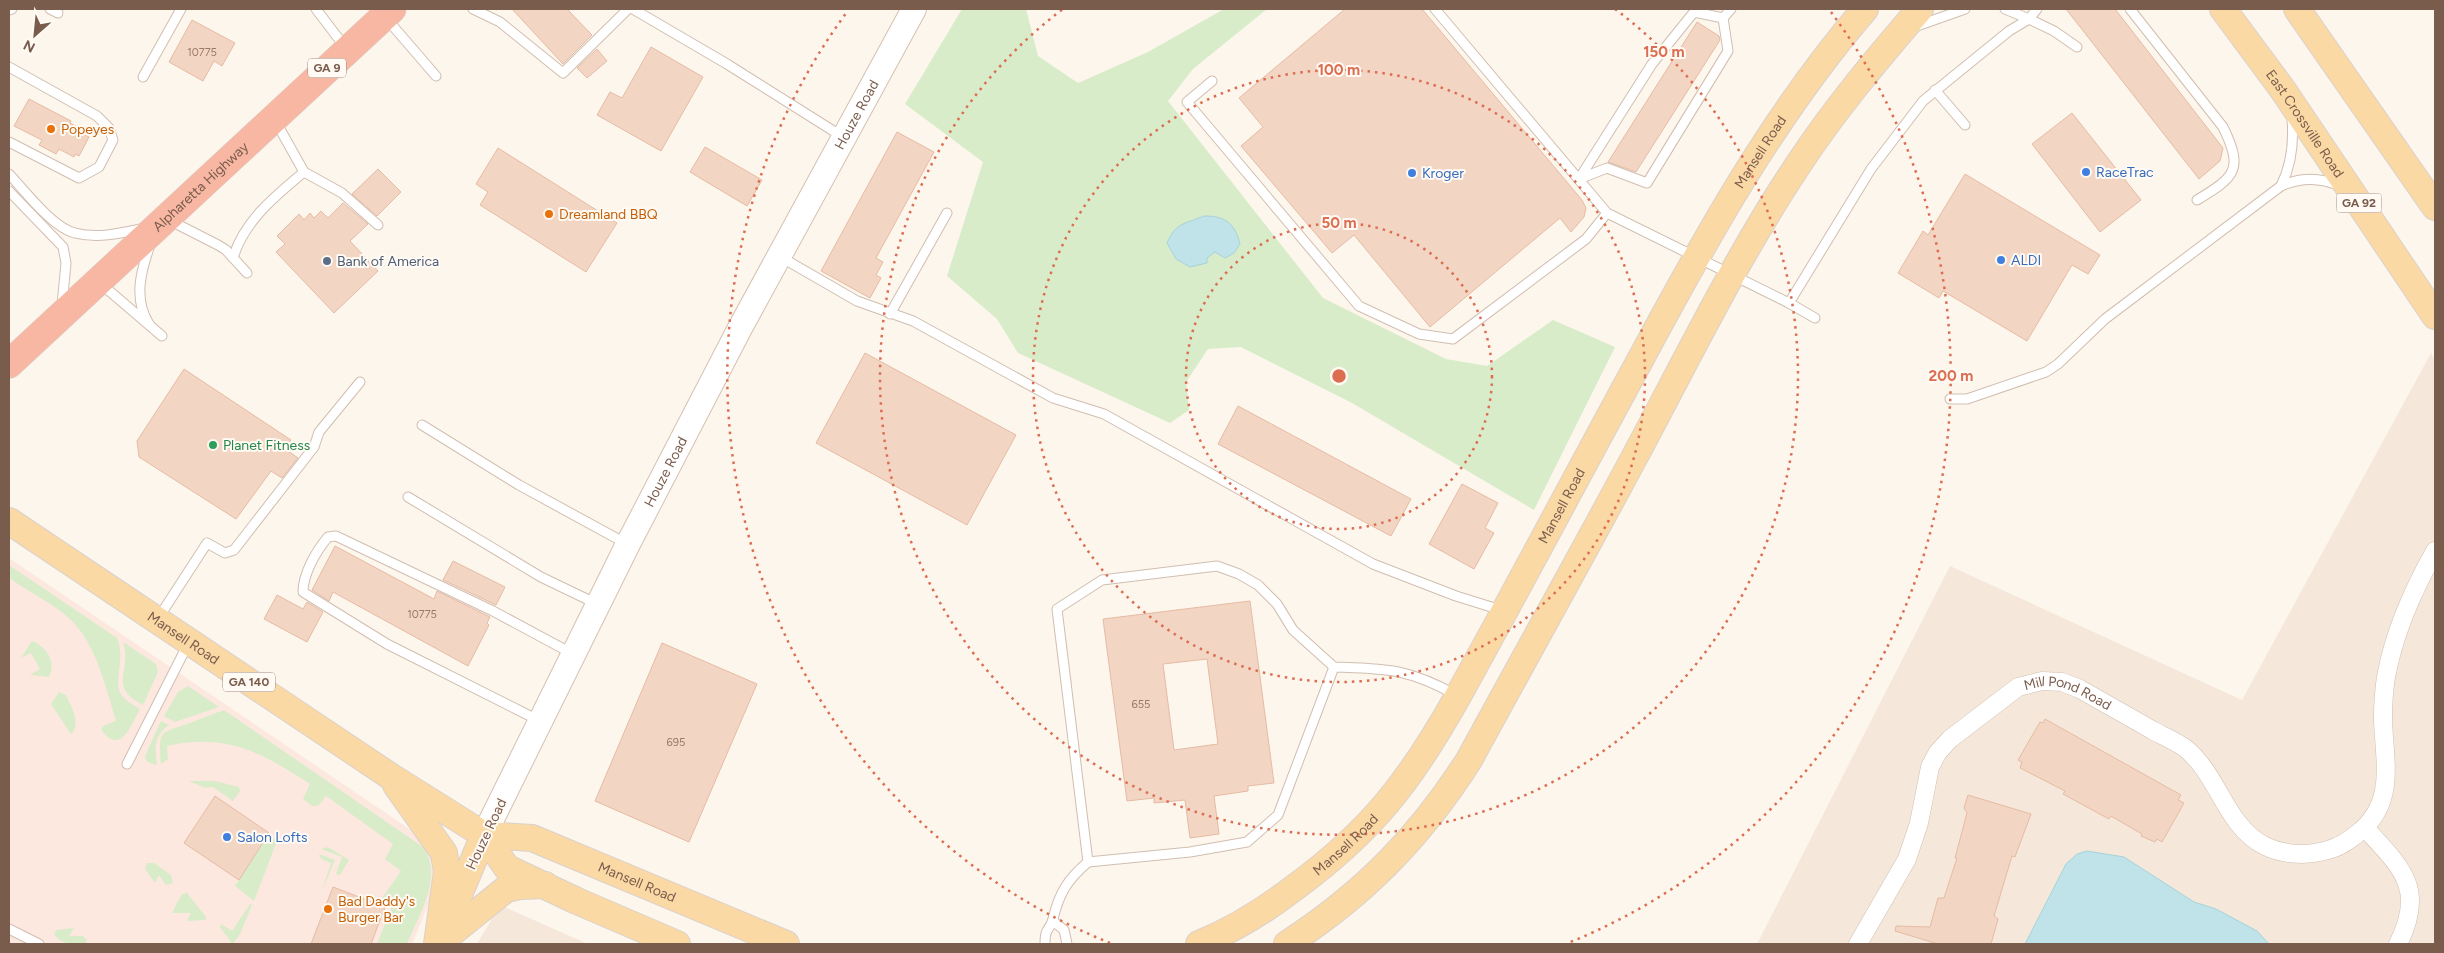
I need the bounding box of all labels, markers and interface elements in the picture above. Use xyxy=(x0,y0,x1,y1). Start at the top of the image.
north arrow xyxy=(10,10,60,60)
text: N xyxy=(21,36,38,56)
text: 150 m xyxy=(1643,43,1685,61)
house number: 10775 xyxy=(187,46,217,59)
road number: GA 9 xyxy=(308,58,346,78)
text: 100 m xyxy=(1318,61,1360,79)
street label: East Crossville Road xyxy=(2262,67,2347,181)
street label: Houze Road xyxy=(831,77,883,153)
street label: Mansell Road xyxy=(1731,113,1790,191)
place label: Popeyes xyxy=(61,121,114,138)
marker: Popeyes xyxy=(45,123,57,135)
street label: Alpharetta Highway xyxy=(149,138,253,235)
place label: RaceTrac xyxy=(2096,164,2154,181)
place label: Kroger xyxy=(1422,165,1464,182)
marker: RaceTrac xyxy=(2080,166,2092,178)
marker: Kroger xyxy=(1406,167,1418,179)
road number: GA 92 xyxy=(2336,194,2382,212)
place label: Dreamland BBQ xyxy=(559,206,658,223)
marker: Dreamland BBQ xyxy=(543,208,555,220)
text: 50 m xyxy=(1321,214,1357,232)
place label: ALDI xyxy=(2011,252,2041,269)
place label: Bank of America xyxy=(337,253,439,270)
marker: ALDI xyxy=(1995,254,2007,266)
marker: Bank of America xyxy=(321,255,333,267)
centre of rings xyxy=(1330,367,1348,385)
text: 200 m xyxy=(1929,367,1973,385)
street label: Houze Road xyxy=(641,434,691,510)
place label: Planet Fitness xyxy=(223,437,310,454)
marker: Planet Fitness xyxy=(207,439,219,451)
street label: Mansell Road xyxy=(1535,465,1589,547)
street label: Mansell Road xyxy=(144,608,222,668)
house number: 10775 xyxy=(407,608,437,621)
road number: GA 140 xyxy=(223,672,275,692)
street label: Mill Pond Road xyxy=(2022,673,2114,714)
house number: 655 xyxy=(1132,698,1150,711)
house number: 695 xyxy=(667,736,685,749)
street label: Houze Road xyxy=(463,796,510,873)
street label: Mansell Road xyxy=(1310,811,1382,879)
place label: Salon Lofts xyxy=(237,829,308,846)
marker: Salon Lofts xyxy=(221,831,233,843)
street label: Mansell Road xyxy=(595,859,678,906)
place label: Bad Daddy's Burger Bar xyxy=(338,893,415,926)
marker: Bad Daddy's Burger Bar xyxy=(322,903,334,915)

